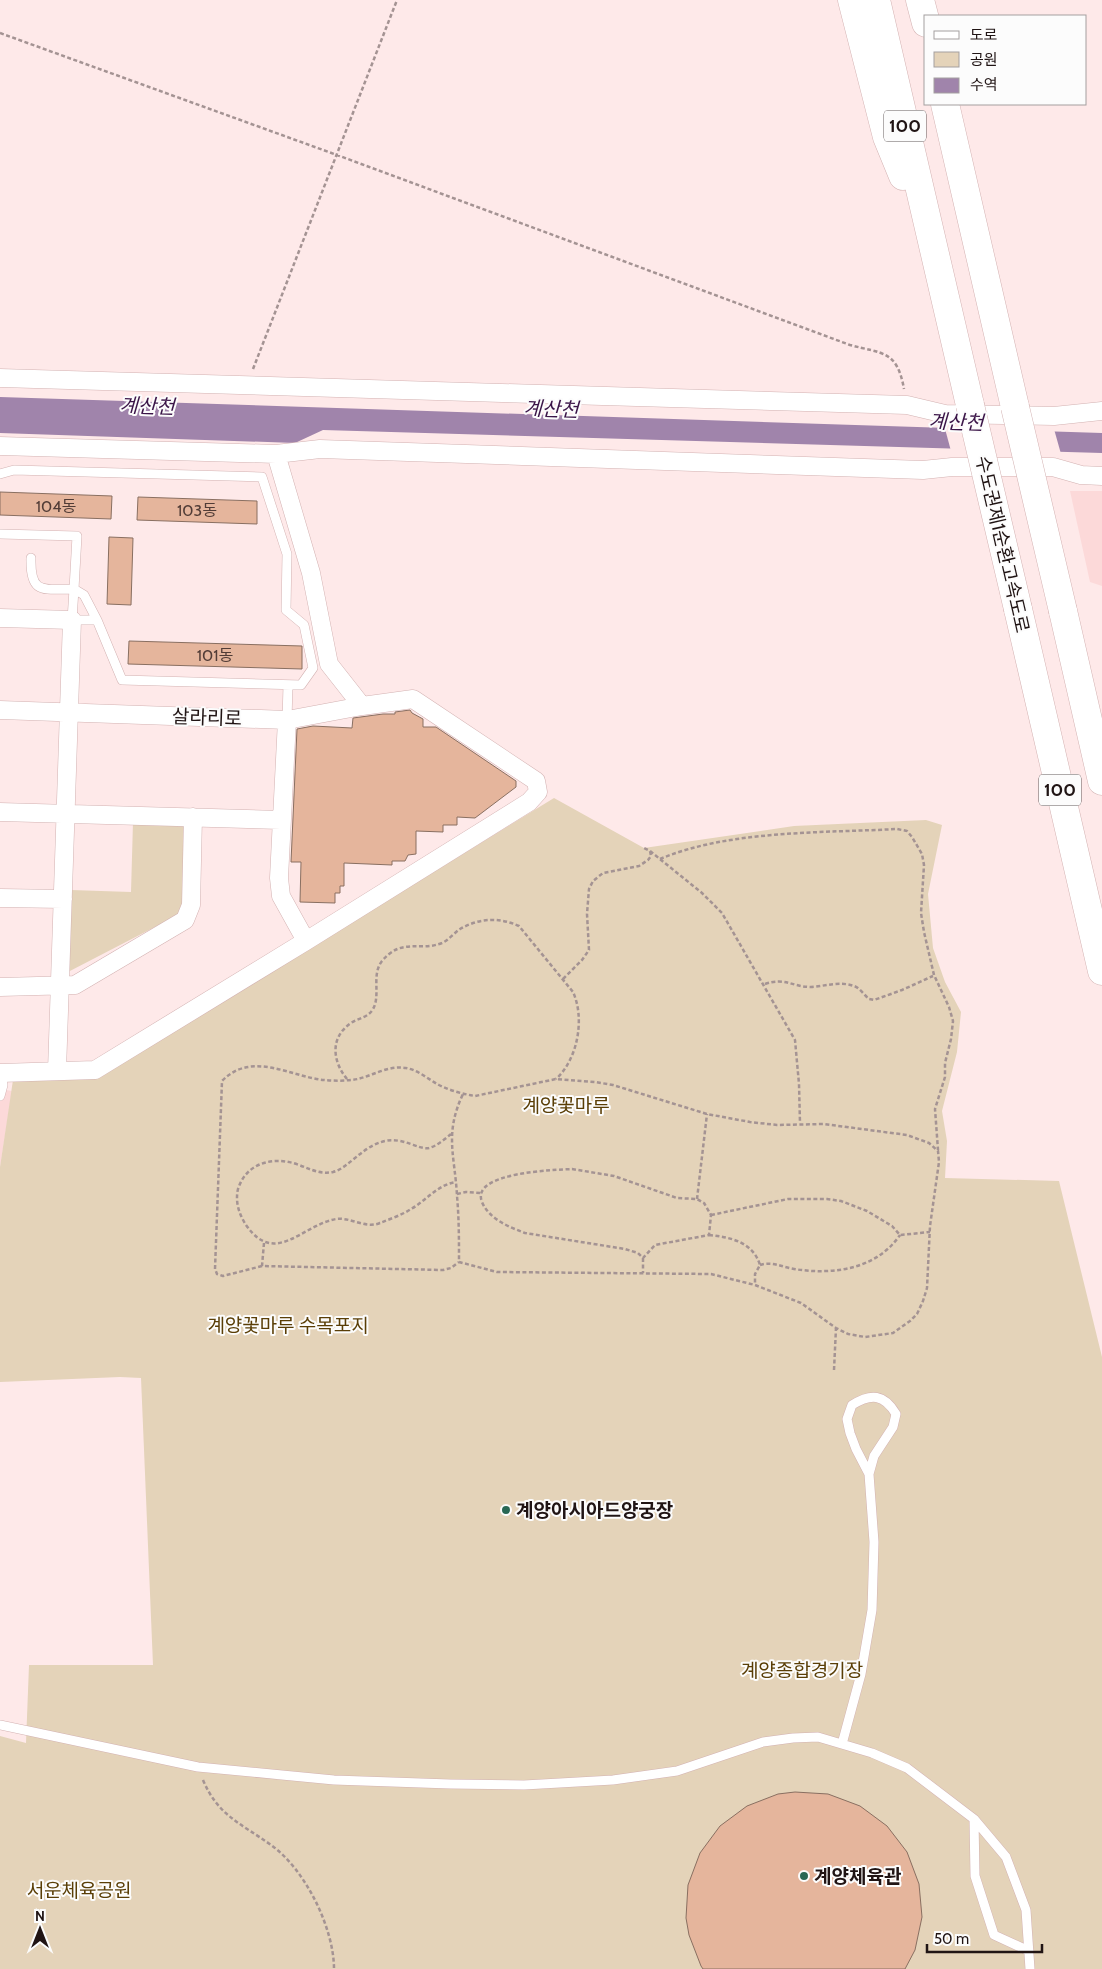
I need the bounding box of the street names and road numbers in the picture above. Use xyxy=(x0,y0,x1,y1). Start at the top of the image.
road number: 100 xyxy=(884,110,926,142)
street label: 수도권제1순환고속도로 xyxy=(971,453,1034,635)
street label: 살라리로 xyxy=(172,705,242,730)
road number: 100 xyxy=(1039,774,1081,806)

